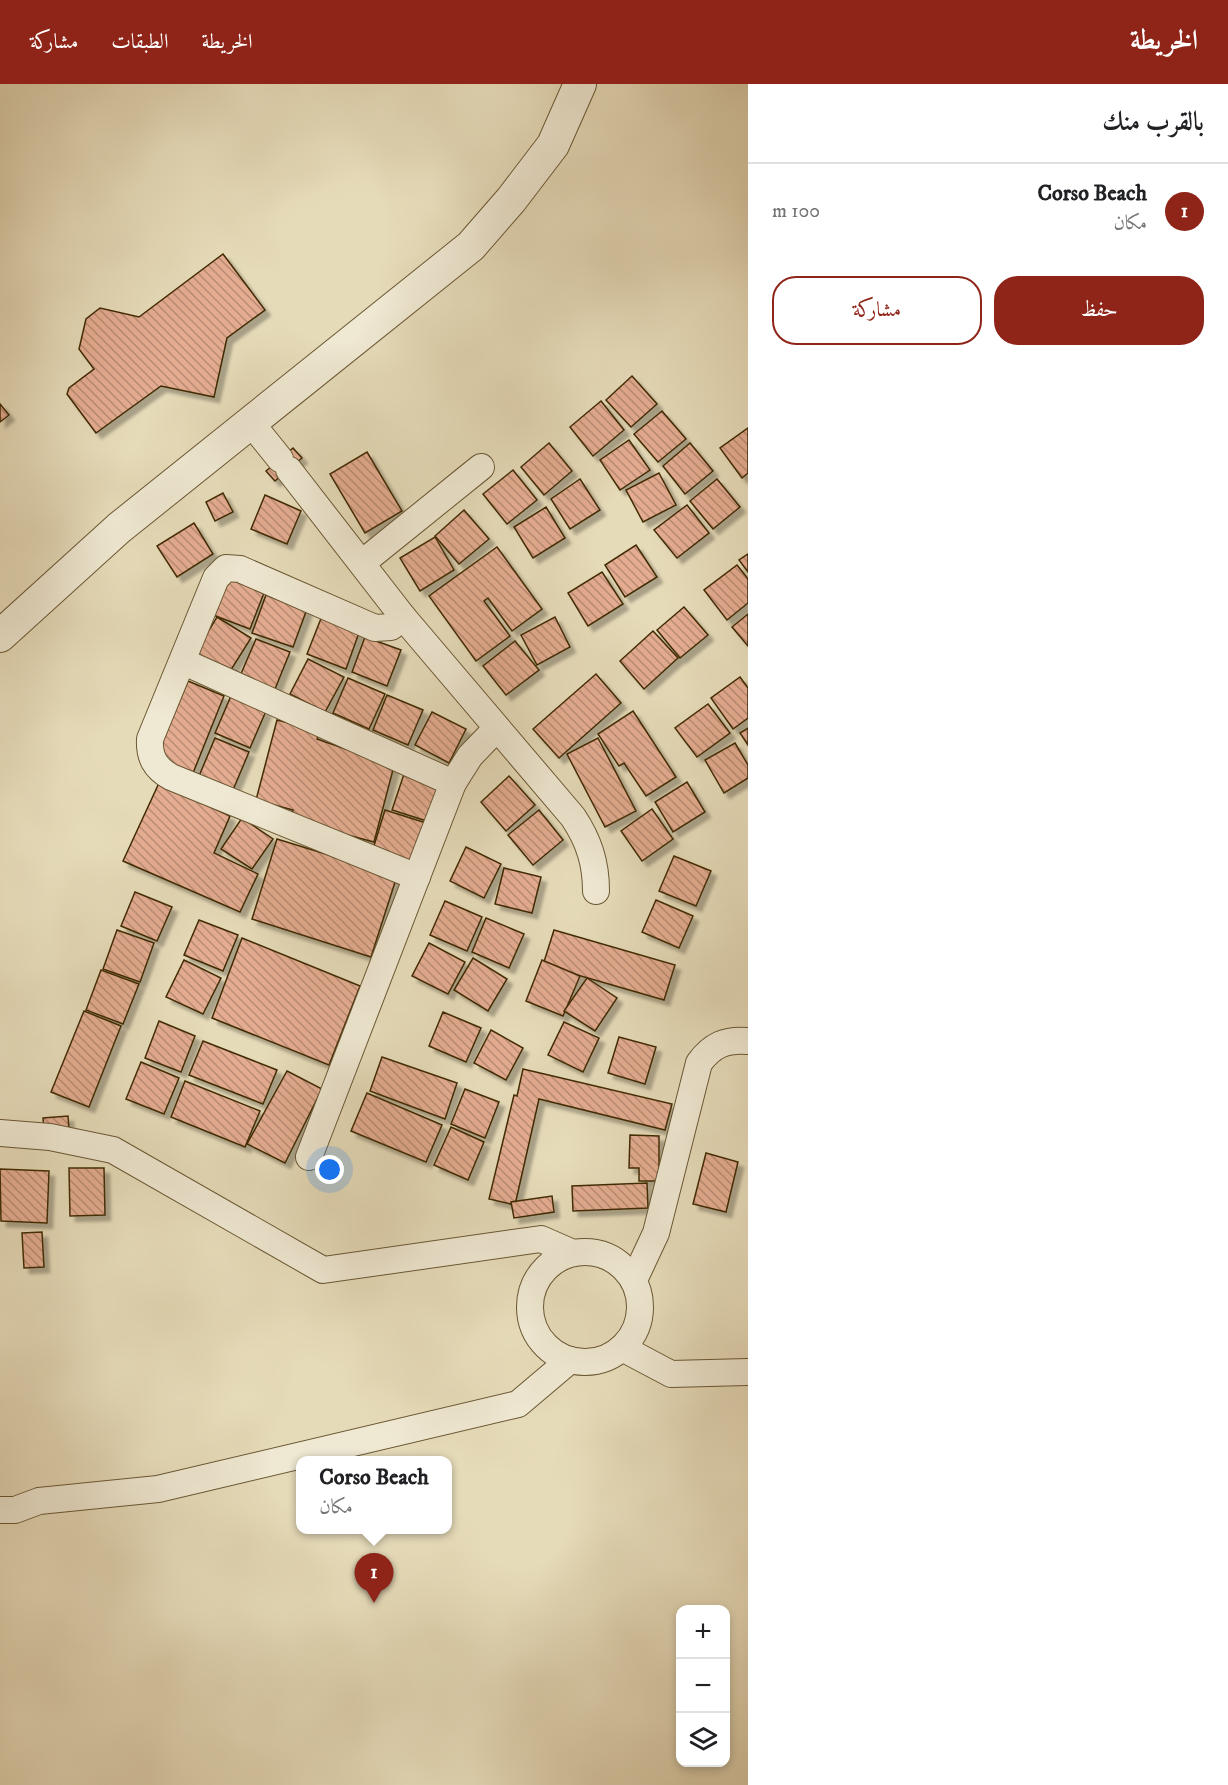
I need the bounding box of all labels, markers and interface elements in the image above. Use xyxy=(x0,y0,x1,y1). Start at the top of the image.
text: الخريطة xyxy=(1130,23,1198,58)
text: مشاركة xyxy=(30,29,78,55)
text: الطبقات xyxy=(111,29,168,55)
text: الخريطة xyxy=(201,29,253,55)
text: بالقرب منك xyxy=(1102,106,1204,139)
text: Corso Beach xyxy=(1037,180,1147,207)
text: 100 m xyxy=(772,199,820,224)
text: 1 xyxy=(1181,199,1188,224)
text: مكان xyxy=(1113,211,1147,236)
button: مشاركة xyxy=(772,276,982,345)
button: حفظ xyxy=(994,276,1204,345)
your location xyxy=(315,1155,344,1184)
popup xyxy=(296,1456,452,1534)
text: Corso Beach xyxy=(319,1464,429,1491)
text: مكان xyxy=(319,1495,353,1520)
pin: 1 xyxy=(354,1554,394,1603)
map controls xyxy=(676,1605,730,1767)
button: + xyxy=(676,1605,730,1659)
button: − xyxy=(676,1659,730,1713)
button: layers xyxy=(676,1713,730,1767)

